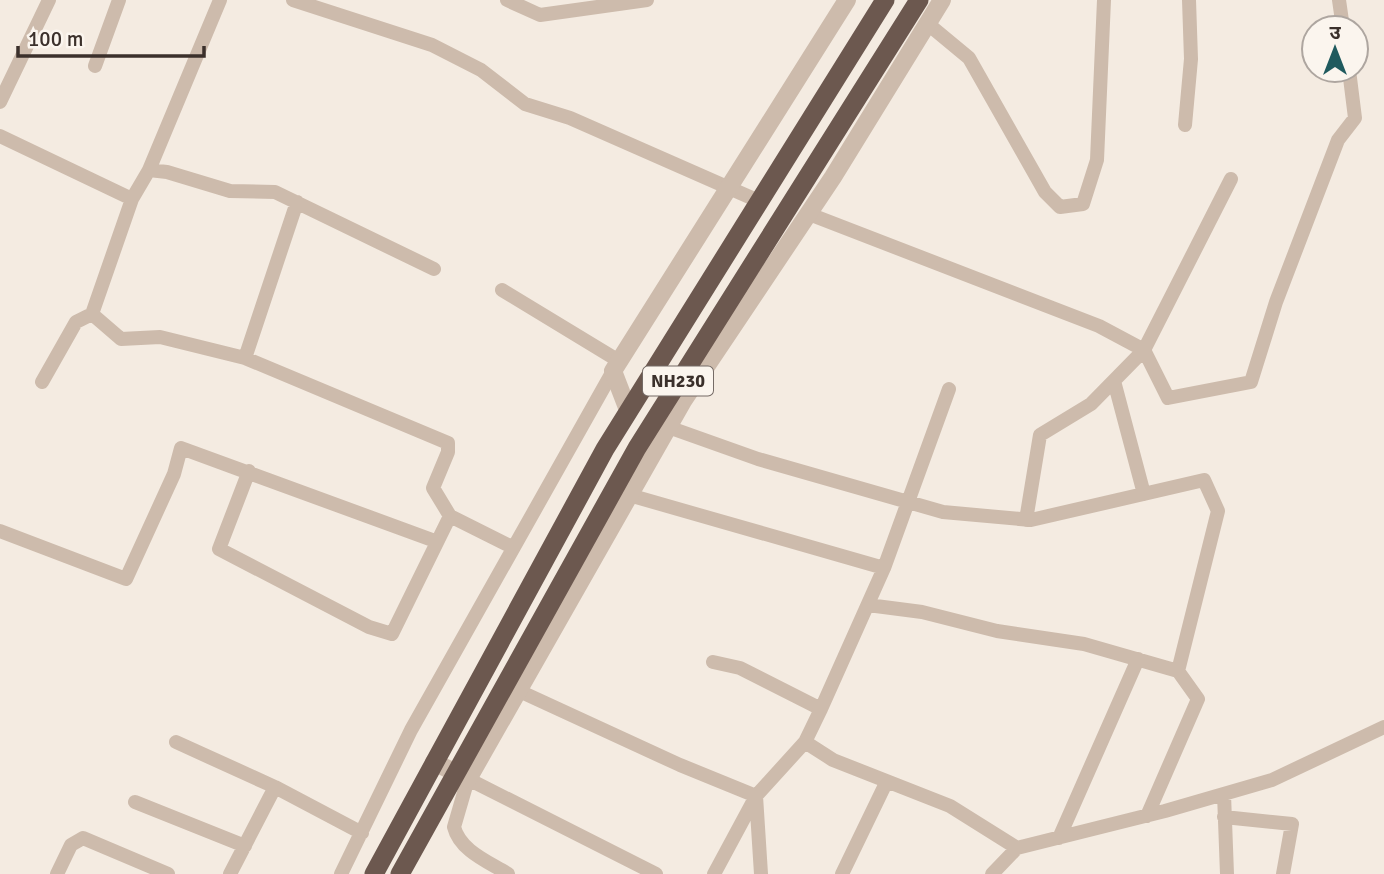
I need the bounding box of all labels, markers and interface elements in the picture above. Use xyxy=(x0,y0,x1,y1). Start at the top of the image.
scale bar xyxy=(18,14,203,58)
north arrow xyxy=(1300,14,1370,84)
text: उ xyxy=(1329,21,1341,45)
text: 100 m xyxy=(28,26,83,52)
road number: NH230 xyxy=(643,366,713,396)

